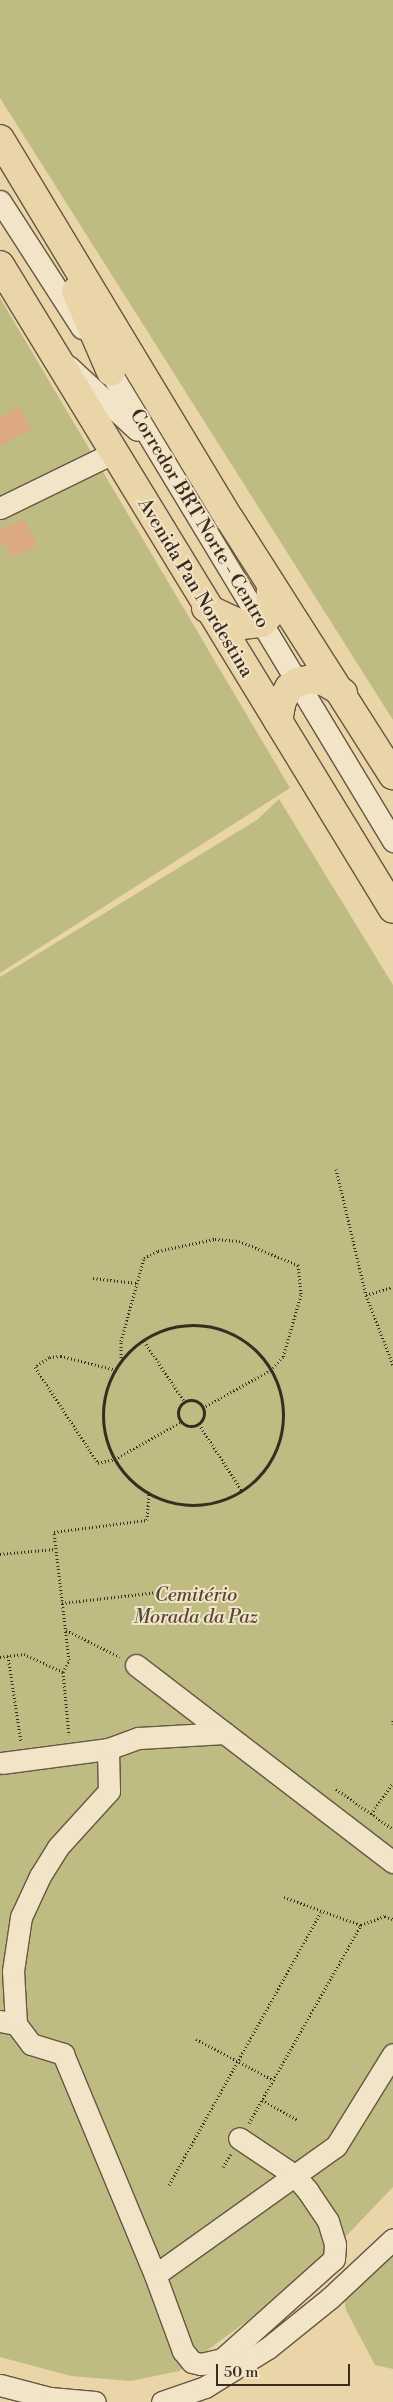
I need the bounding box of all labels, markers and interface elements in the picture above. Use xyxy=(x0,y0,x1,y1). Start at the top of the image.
street label: Corredor BRT Norte - Centro xyxy=(124,405,274,633)
street label: Avenida Pan Nordestina xyxy=(132,494,258,682)
park label: Cemitério Morada da Paz xyxy=(133,1585,259,1629)
scale bar xyxy=(218,2354,352,2386)
text: 50 m xyxy=(224,2363,258,2382)

